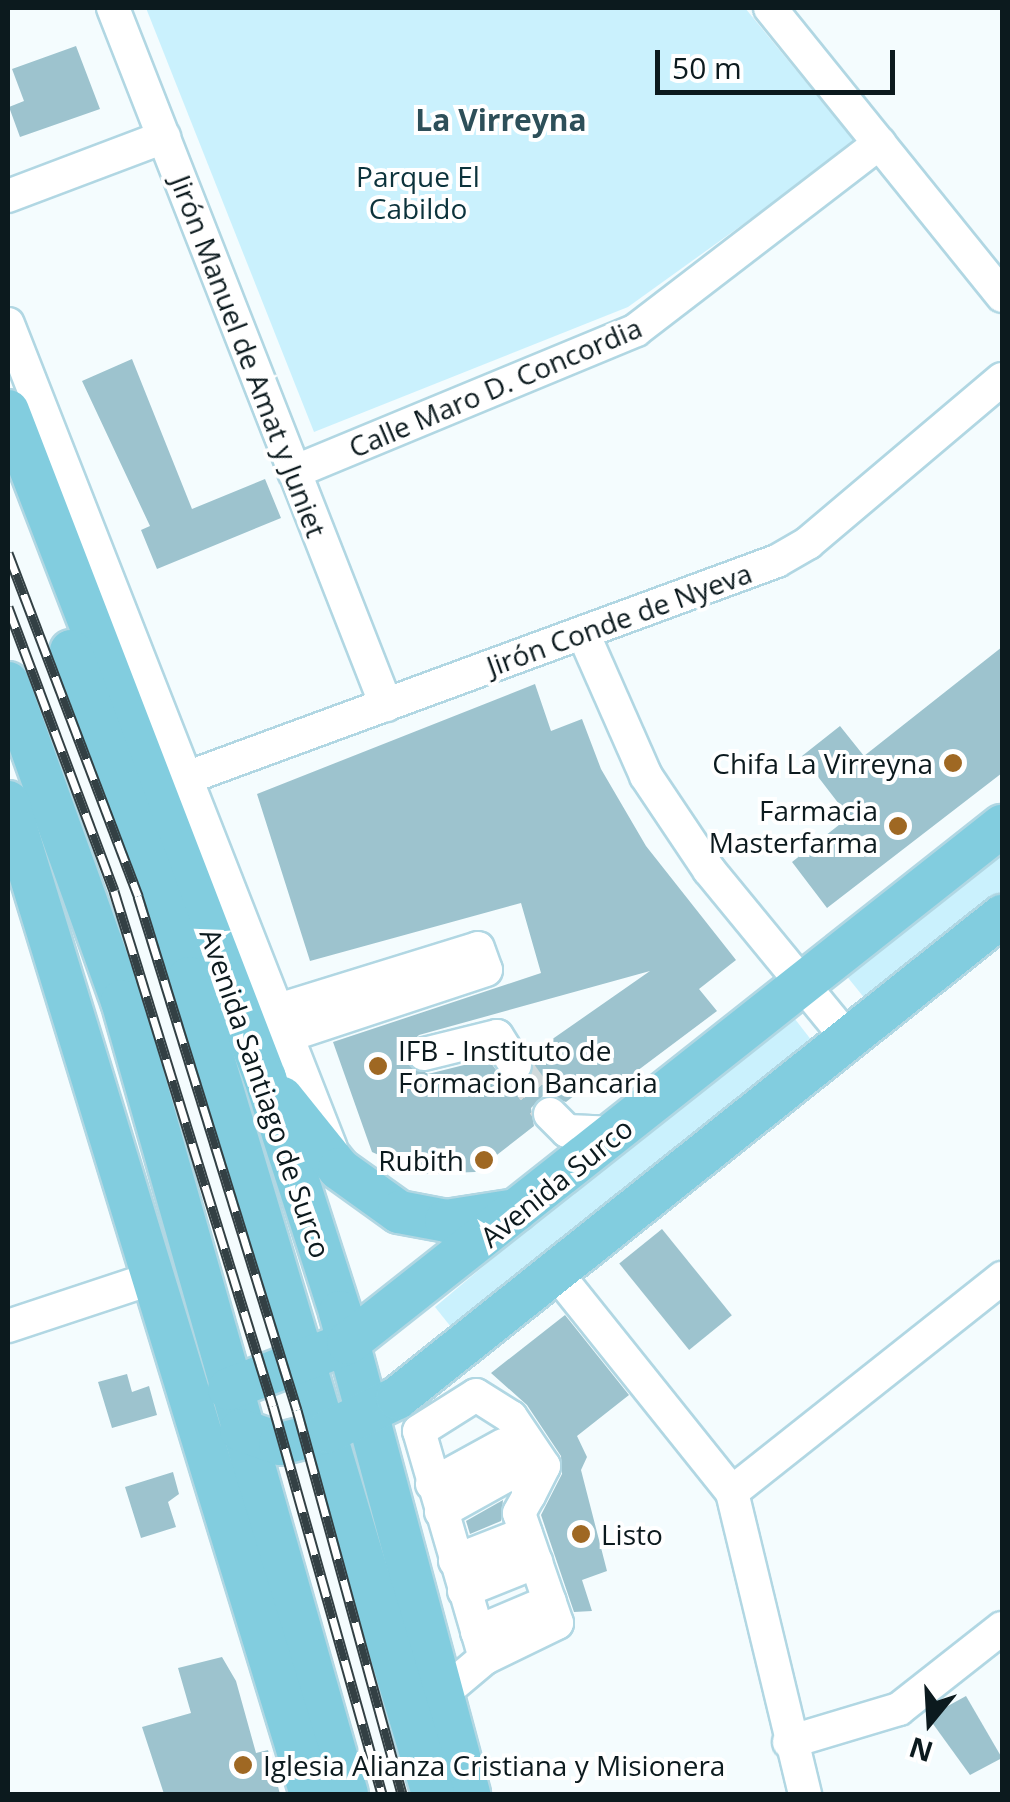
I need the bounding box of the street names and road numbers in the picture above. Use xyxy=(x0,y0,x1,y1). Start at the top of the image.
street label: Jirón Manuel de Amat y Juniet xyxy=(164,170,334,542)
street label: Calle Maro D. Concordia xyxy=(344,310,646,464)
street label: Jirón Conde de Nyeva xyxy=(482,555,756,683)
street label: Avenida Santiago de Surco xyxy=(194,924,338,1262)
street label: Avenida Surco xyxy=(473,1110,639,1254)

